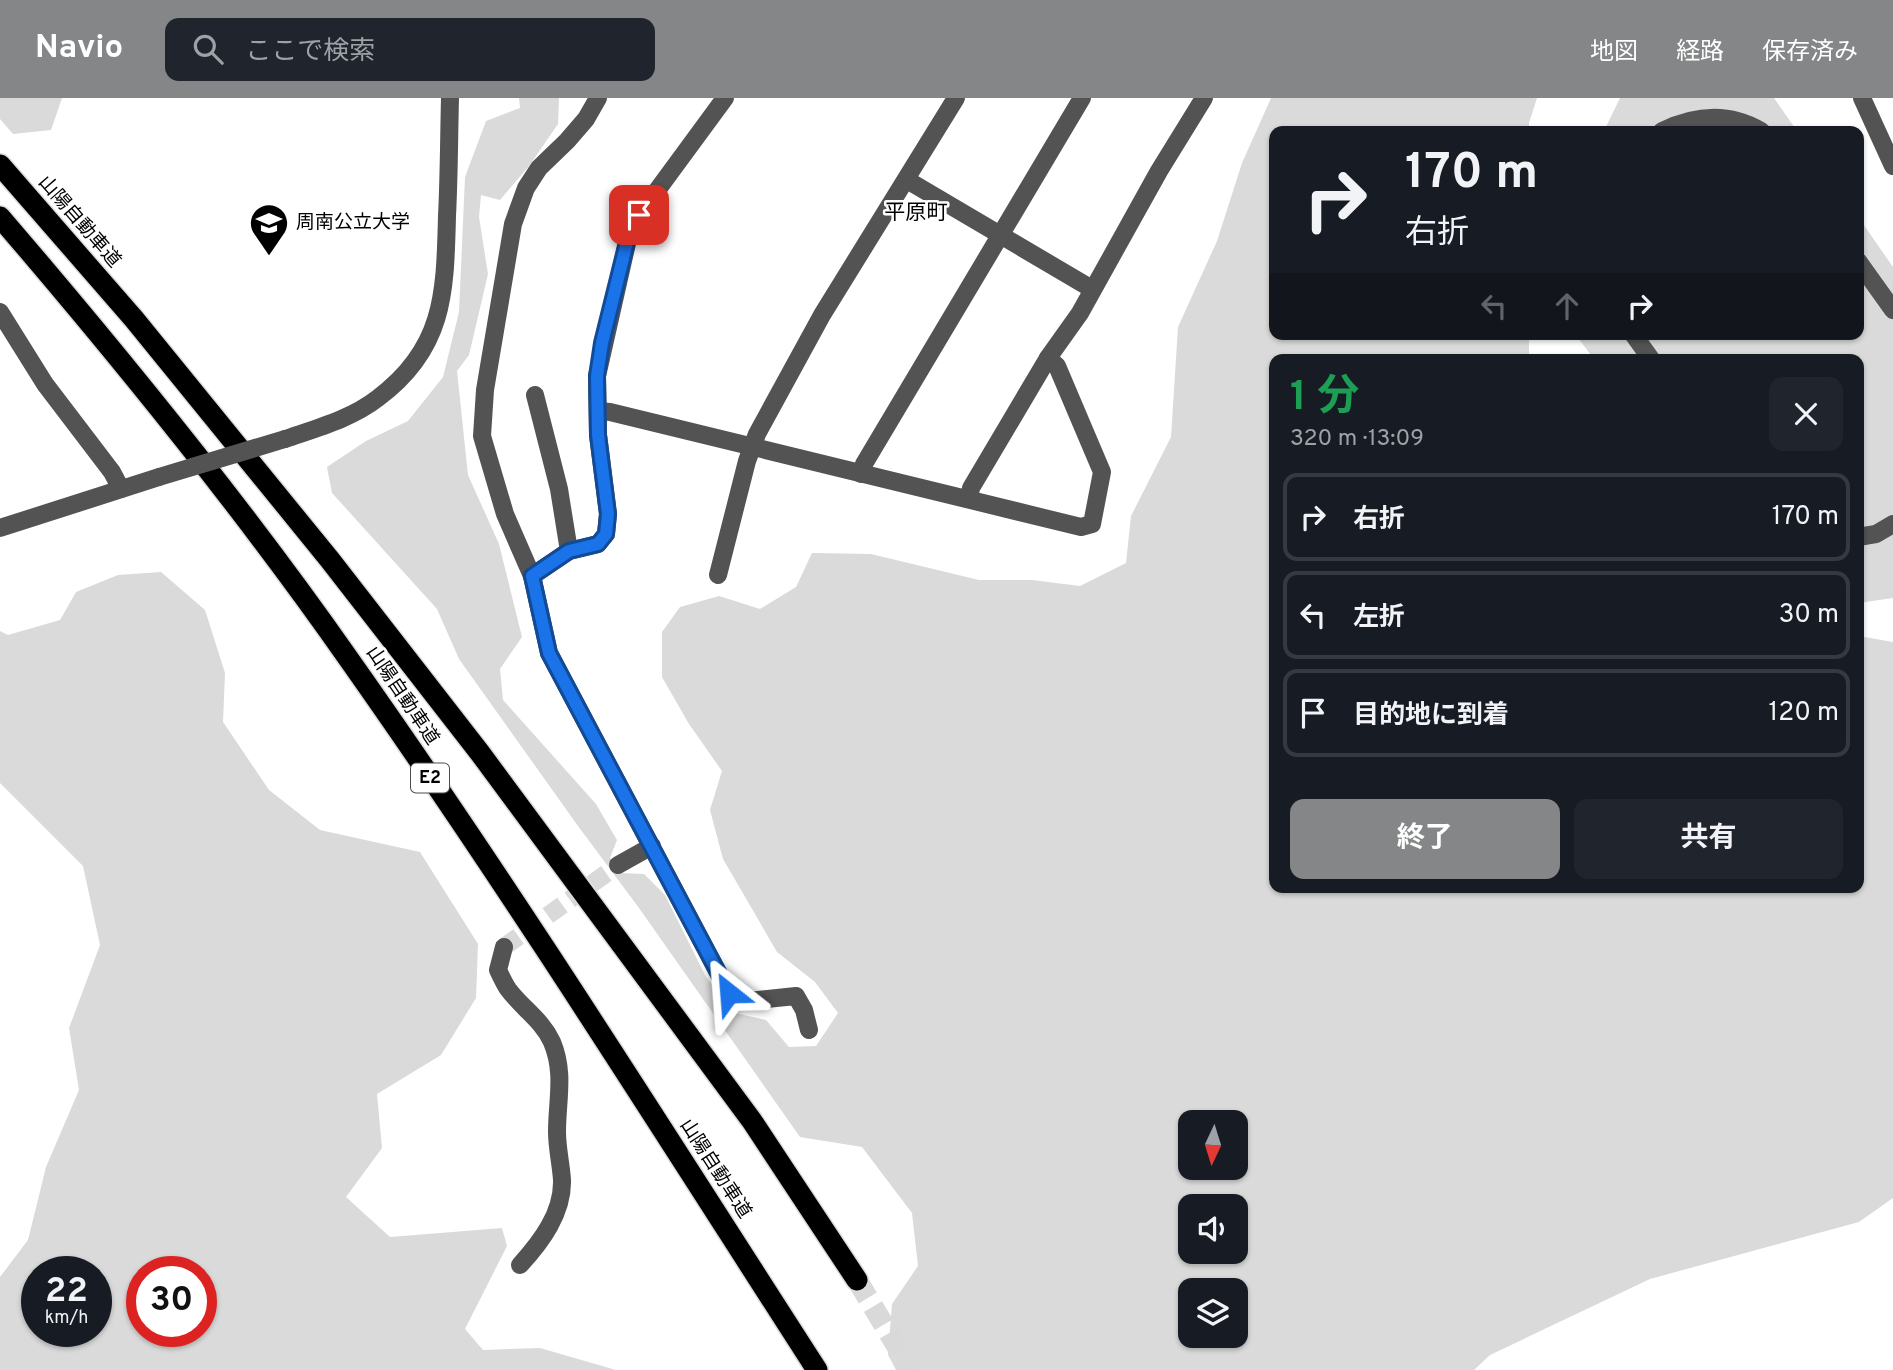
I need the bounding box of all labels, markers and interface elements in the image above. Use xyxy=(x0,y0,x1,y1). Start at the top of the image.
search box xyxy=(165,18,655,81)
text: Navio xyxy=(35,28,123,70)
icon: search xyxy=(189,30,227,68)
text: ここで検索 xyxy=(245,36,375,69)
text: 地図 xyxy=(1590,38,1638,68)
text: 経路 xyxy=(1676,38,1724,68)
text: 保存済み xyxy=(1762,38,1858,68)
text: 170 m xyxy=(1405,144,1538,206)
icon: right xyxy=(1290,154,1381,245)
street label: 山陽自動車道 xyxy=(33,171,125,273)
pin xyxy=(609,185,669,245)
icon: arrive xyxy=(620,196,658,234)
district label: 平原町 xyxy=(885,200,948,227)
school or university icon: 周南公立大学 xyxy=(248,202,290,257)
place label: 周南公立大学 xyxy=(296,211,410,235)
text: 右折 xyxy=(1405,214,1469,254)
icon: left xyxy=(1475,287,1513,325)
icon: ahead xyxy=(1548,287,1586,325)
icon: right xyxy=(1621,287,1659,325)
text: 1 分 xyxy=(1290,372,1359,425)
button: close xyxy=(1769,377,1843,451)
text: 320 m · 13:09 xyxy=(1290,425,1424,454)
icon: right xyxy=(1294,498,1332,536)
text: 170 m xyxy=(1772,501,1839,534)
text: 右折 xyxy=(1353,504,1405,537)
icon: left xyxy=(1294,596,1332,634)
text: 30 m xyxy=(1779,599,1839,632)
text: 左折 xyxy=(1353,602,1405,635)
street label: 山陽自動車道 xyxy=(360,642,444,750)
icon: arrive xyxy=(1294,694,1332,732)
text: 120 m xyxy=(1769,697,1839,730)
text: 目的地に到着 xyxy=(1353,700,1509,733)
road number: E2 xyxy=(411,764,449,792)
button: 終了 xyxy=(1290,799,1560,879)
button: 共有 xyxy=(1574,799,1843,879)
position arrow xyxy=(692,956,766,1030)
north arrow xyxy=(1178,1110,1248,1180)
map controls xyxy=(1178,1110,1248,1348)
street label: 山陽自動車道 xyxy=(674,1115,756,1223)
button: sound xyxy=(1178,1194,1248,1264)
speed limit sign: 30 xyxy=(126,1256,217,1347)
text: 22 xyxy=(45,1270,88,1314)
button: layers xyxy=(1178,1278,1248,1348)
text: km/h xyxy=(45,1307,88,1330)

